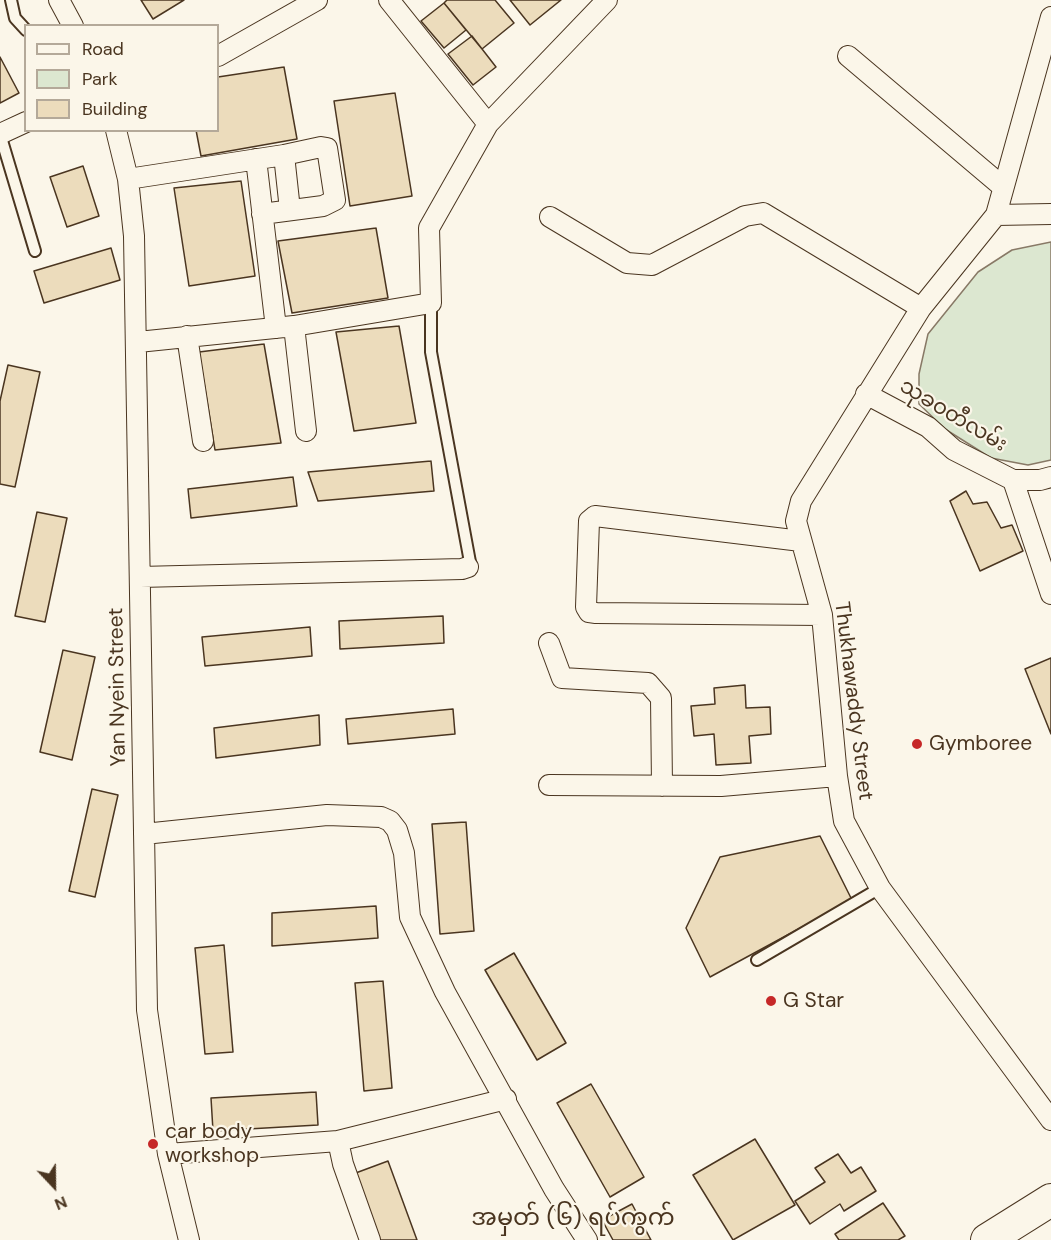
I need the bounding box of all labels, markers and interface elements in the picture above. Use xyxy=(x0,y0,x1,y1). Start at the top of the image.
legend xyxy=(24,24,219,132)
text: Road xyxy=(82,37,124,61)
text: Park xyxy=(82,67,118,91)
text: Building xyxy=(82,97,147,121)
street label: သုခဝတီလမ်း xyxy=(895,374,1011,458)
street label: Thukhawaddy Street xyxy=(828,600,878,802)
street label: Yan Nyein Street xyxy=(104,607,132,767)
place label: Gymboree xyxy=(929,731,1032,757)
marker: Gymboree xyxy=(910,737,924,751)
place label: G Star xyxy=(783,988,844,1014)
marker: G Star xyxy=(764,994,778,1008)
place label: car body workshop xyxy=(165,1119,259,1169)
marker: car body workshop xyxy=(146,1137,160,1151)
north arrow xyxy=(24,1156,84,1216)
text: N xyxy=(52,1191,70,1215)
district label: အမှတ် (၆) ရပ်ကွက် xyxy=(471,1205,675,1233)

